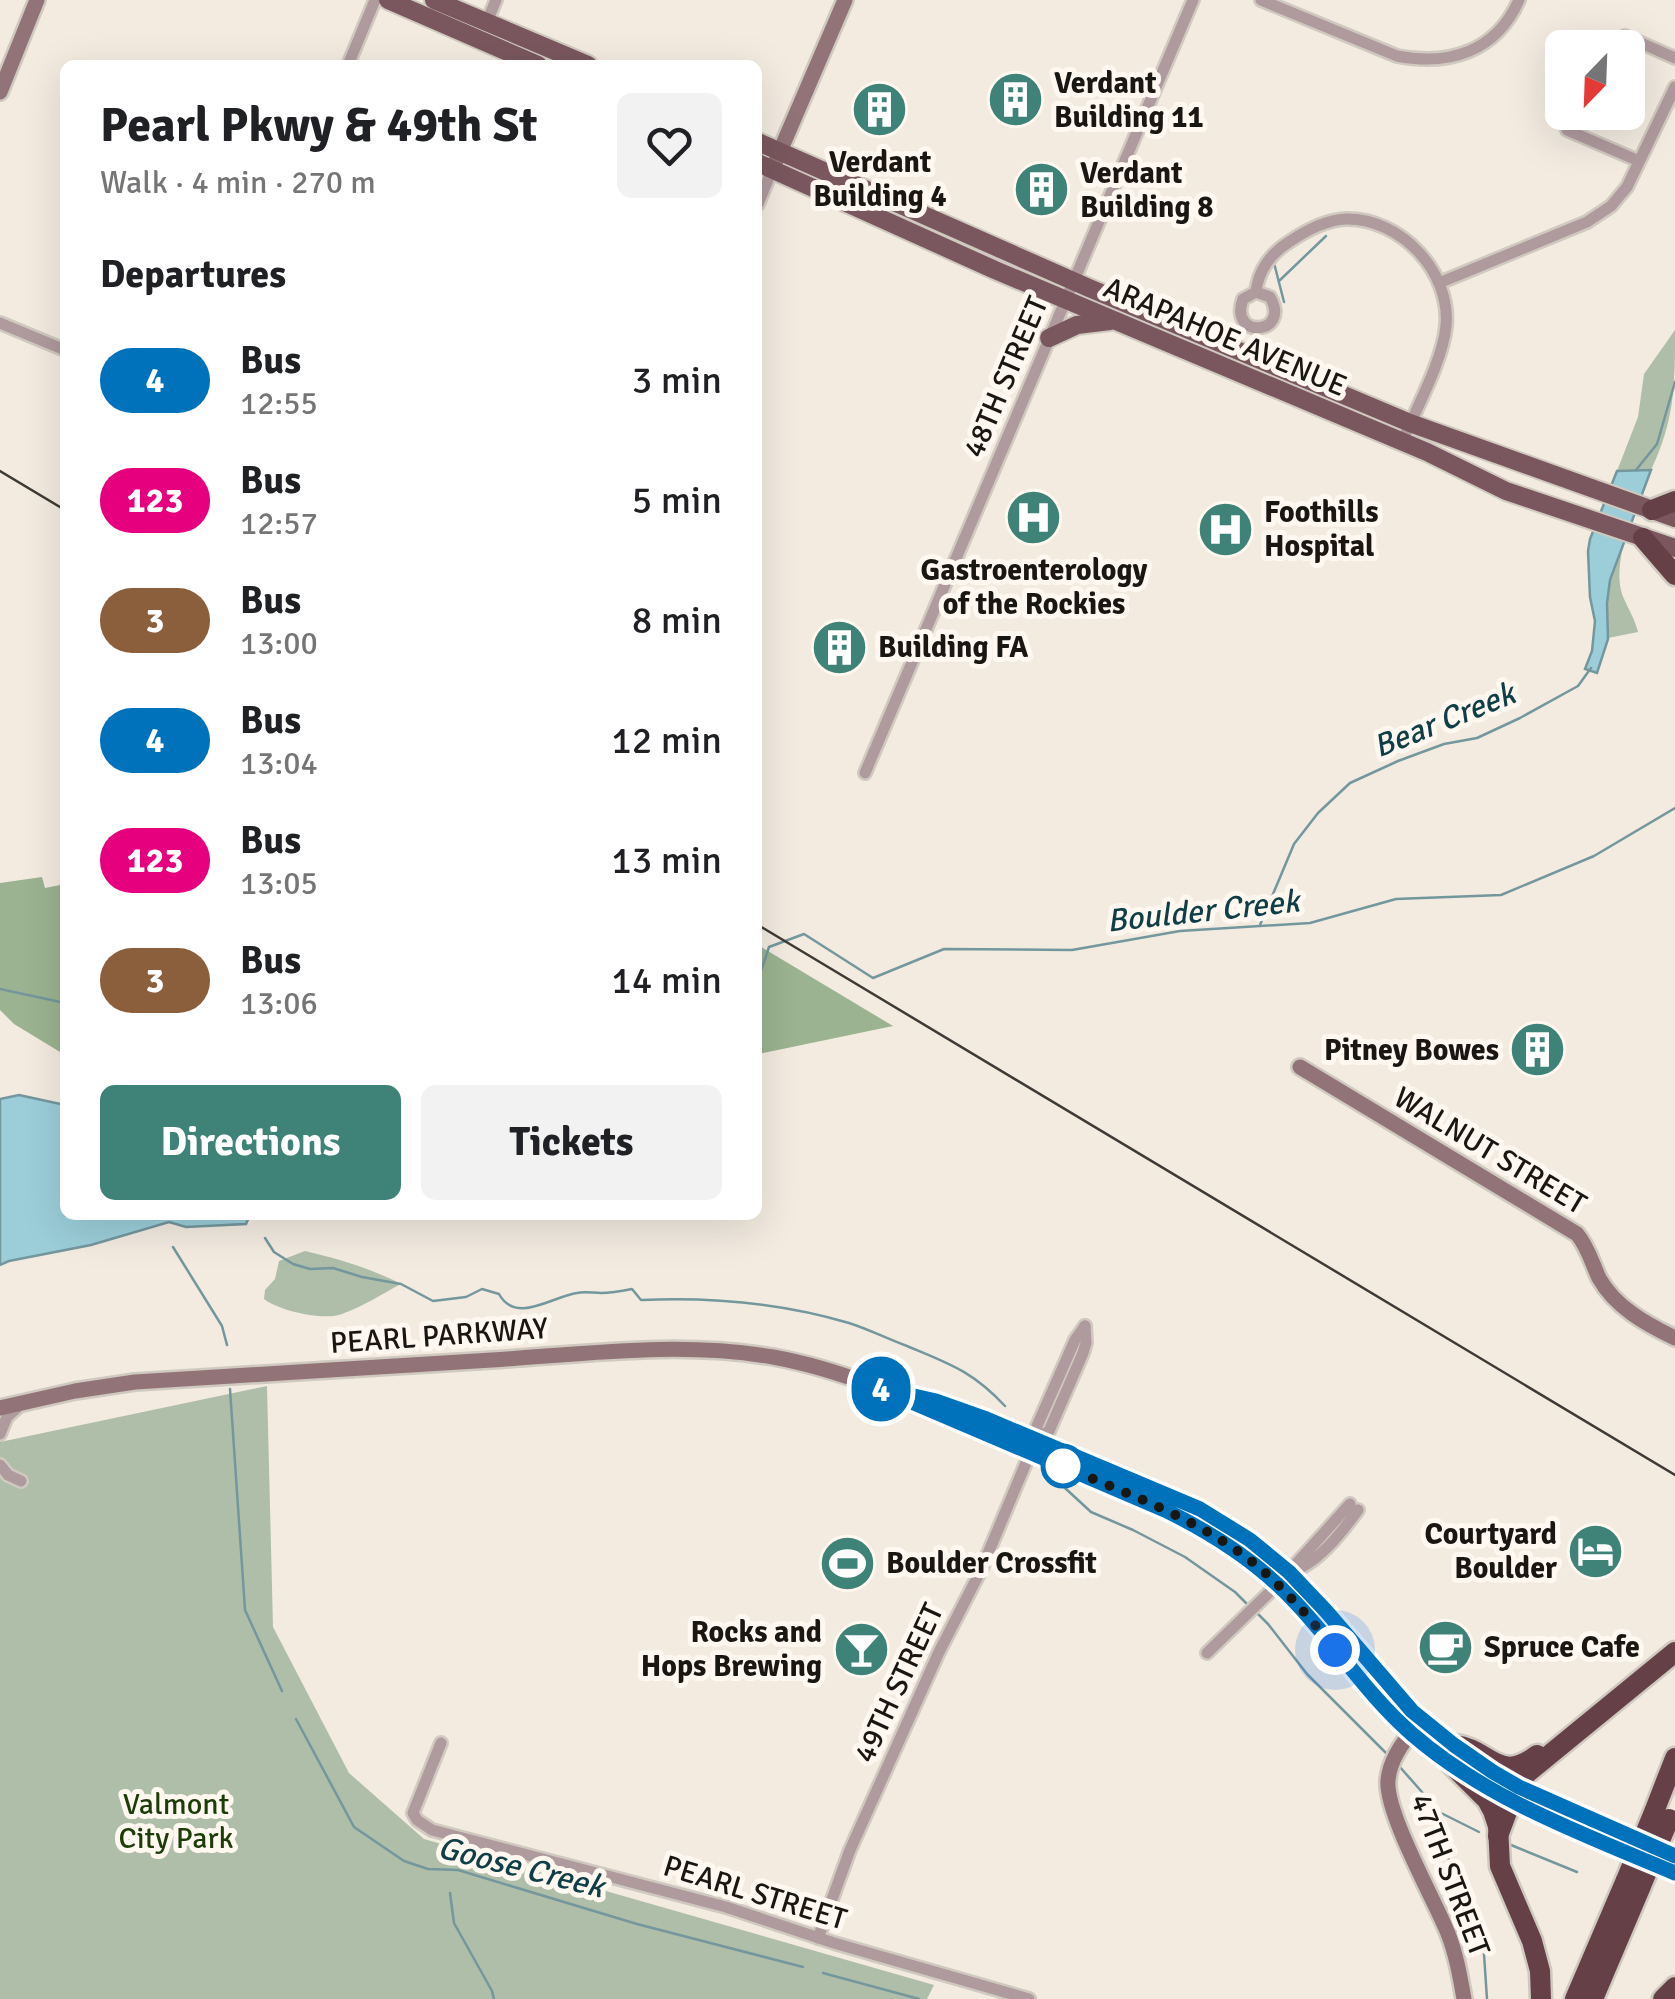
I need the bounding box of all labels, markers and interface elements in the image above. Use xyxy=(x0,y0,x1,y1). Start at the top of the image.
north arrow xyxy=(1545,30,1645,130)
map controls xyxy=(1545,30,1645,130)
place label: Verdant Building 11 xyxy=(1054,65,1204,136)
building icon: Verdant Building 11 xyxy=(985,70,1045,130)
building icon: Verdant Building 4 xyxy=(850,79,910,139)
button: heart xyxy=(617,93,722,198)
text: Pearl Pkwy & 49th St xyxy=(100,96,538,155)
place label: Verdant Building 4 xyxy=(813,144,947,215)
place label: Verdant Building 8 xyxy=(1080,155,1213,226)
building icon: Verdant Building 8 xyxy=(1011,160,1071,220)
text: Walk · 4 min · 270 m xyxy=(100,163,376,202)
text: Departures xyxy=(100,251,286,298)
street label: ARAPAHOE AVENUE xyxy=(1098,269,1352,405)
street label: 48TH STREET xyxy=(955,291,1057,463)
text: Bus xyxy=(240,337,301,384)
text: 3 min xyxy=(632,357,722,404)
text: 4 xyxy=(146,359,164,402)
text: 12:55 xyxy=(240,384,318,423)
text: Bus xyxy=(240,457,301,504)
text: 5 min xyxy=(632,477,722,524)
text: 123 xyxy=(127,479,183,522)
hospital icon: Gastroenterology of the Rockies xyxy=(1004,487,1064,547)
place label: Foothills Hospital xyxy=(1264,494,1379,565)
hospital icon: Foothills Hospital xyxy=(1195,499,1255,559)
text: 12:57 xyxy=(240,504,318,543)
place label: Gastroenterology of the Rockies xyxy=(921,552,1147,623)
text: Bus xyxy=(240,577,301,624)
text: 8 min xyxy=(632,597,722,644)
text: 3 xyxy=(146,599,164,642)
building icon: Building FA xyxy=(809,617,869,677)
text: 13:00 xyxy=(240,624,318,663)
place label: Building FA xyxy=(878,629,1028,666)
water label: Bear Creek xyxy=(1368,673,1523,766)
text: Bus xyxy=(240,697,301,744)
text: 12 min xyxy=(611,717,722,764)
text: 4 xyxy=(146,719,164,762)
text: 13:04 xyxy=(240,744,318,783)
text: Bus xyxy=(240,817,301,864)
text: 13 min xyxy=(611,837,722,884)
text: 123 xyxy=(127,839,183,882)
text: 13:05 xyxy=(240,864,318,903)
water label: Boulder Creek xyxy=(1105,881,1304,940)
text: Bus xyxy=(240,937,301,984)
text: 14 min xyxy=(611,957,722,1004)
text: 3 xyxy=(146,959,164,1002)
text: 13:06 xyxy=(240,984,318,1023)
building icon: Pitney Bowes xyxy=(1508,1020,1568,1080)
place label: Pitney Bowes xyxy=(1324,1032,1499,1069)
street label: WALNUT STREET xyxy=(1387,1079,1593,1223)
button: Directions xyxy=(100,1085,401,1200)
button: Tickets xyxy=(421,1085,722,1200)
street label: PEARL PARKWAY xyxy=(329,1310,549,1362)
line badge: 4 xyxy=(848,1356,914,1422)
text: 4 xyxy=(872,1368,890,1411)
unlabelled marker xyxy=(1042,1445,1084,1487)
place label: Courtyard Boulder xyxy=(1425,1516,1557,1587)
hotel icon: Courtyard Boulder xyxy=(1566,1521,1626,1581)
sports icon: Boulder Crossfit xyxy=(817,1533,877,1593)
place label: Boulder Crossfit xyxy=(886,1545,1097,1582)
street label: 49TH STREET xyxy=(846,1597,952,1768)
place label: Rocks and Hops Brewing xyxy=(641,1614,822,1685)
cafe icon: Spruce Cafe xyxy=(1415,1617,1475,1677)
bar icon: Rocks and Hops Brewing xyxy=(831,1619,891,1679)
your location xyxy=(1310,1625,1360,1675)
place label: Spruce Cafe xyxy=(1484,1629,1640,1666)
park label: Valmont City Park xyxy=(119,1786,234,1857)
street label: 47TH STREET xyxy=(1402,1788,1498,1962)
water label: Goose Creek xyxy=(434,1828,611,1907)
street label: PEARL STREET xyxy=(659,1848,851,1938)

